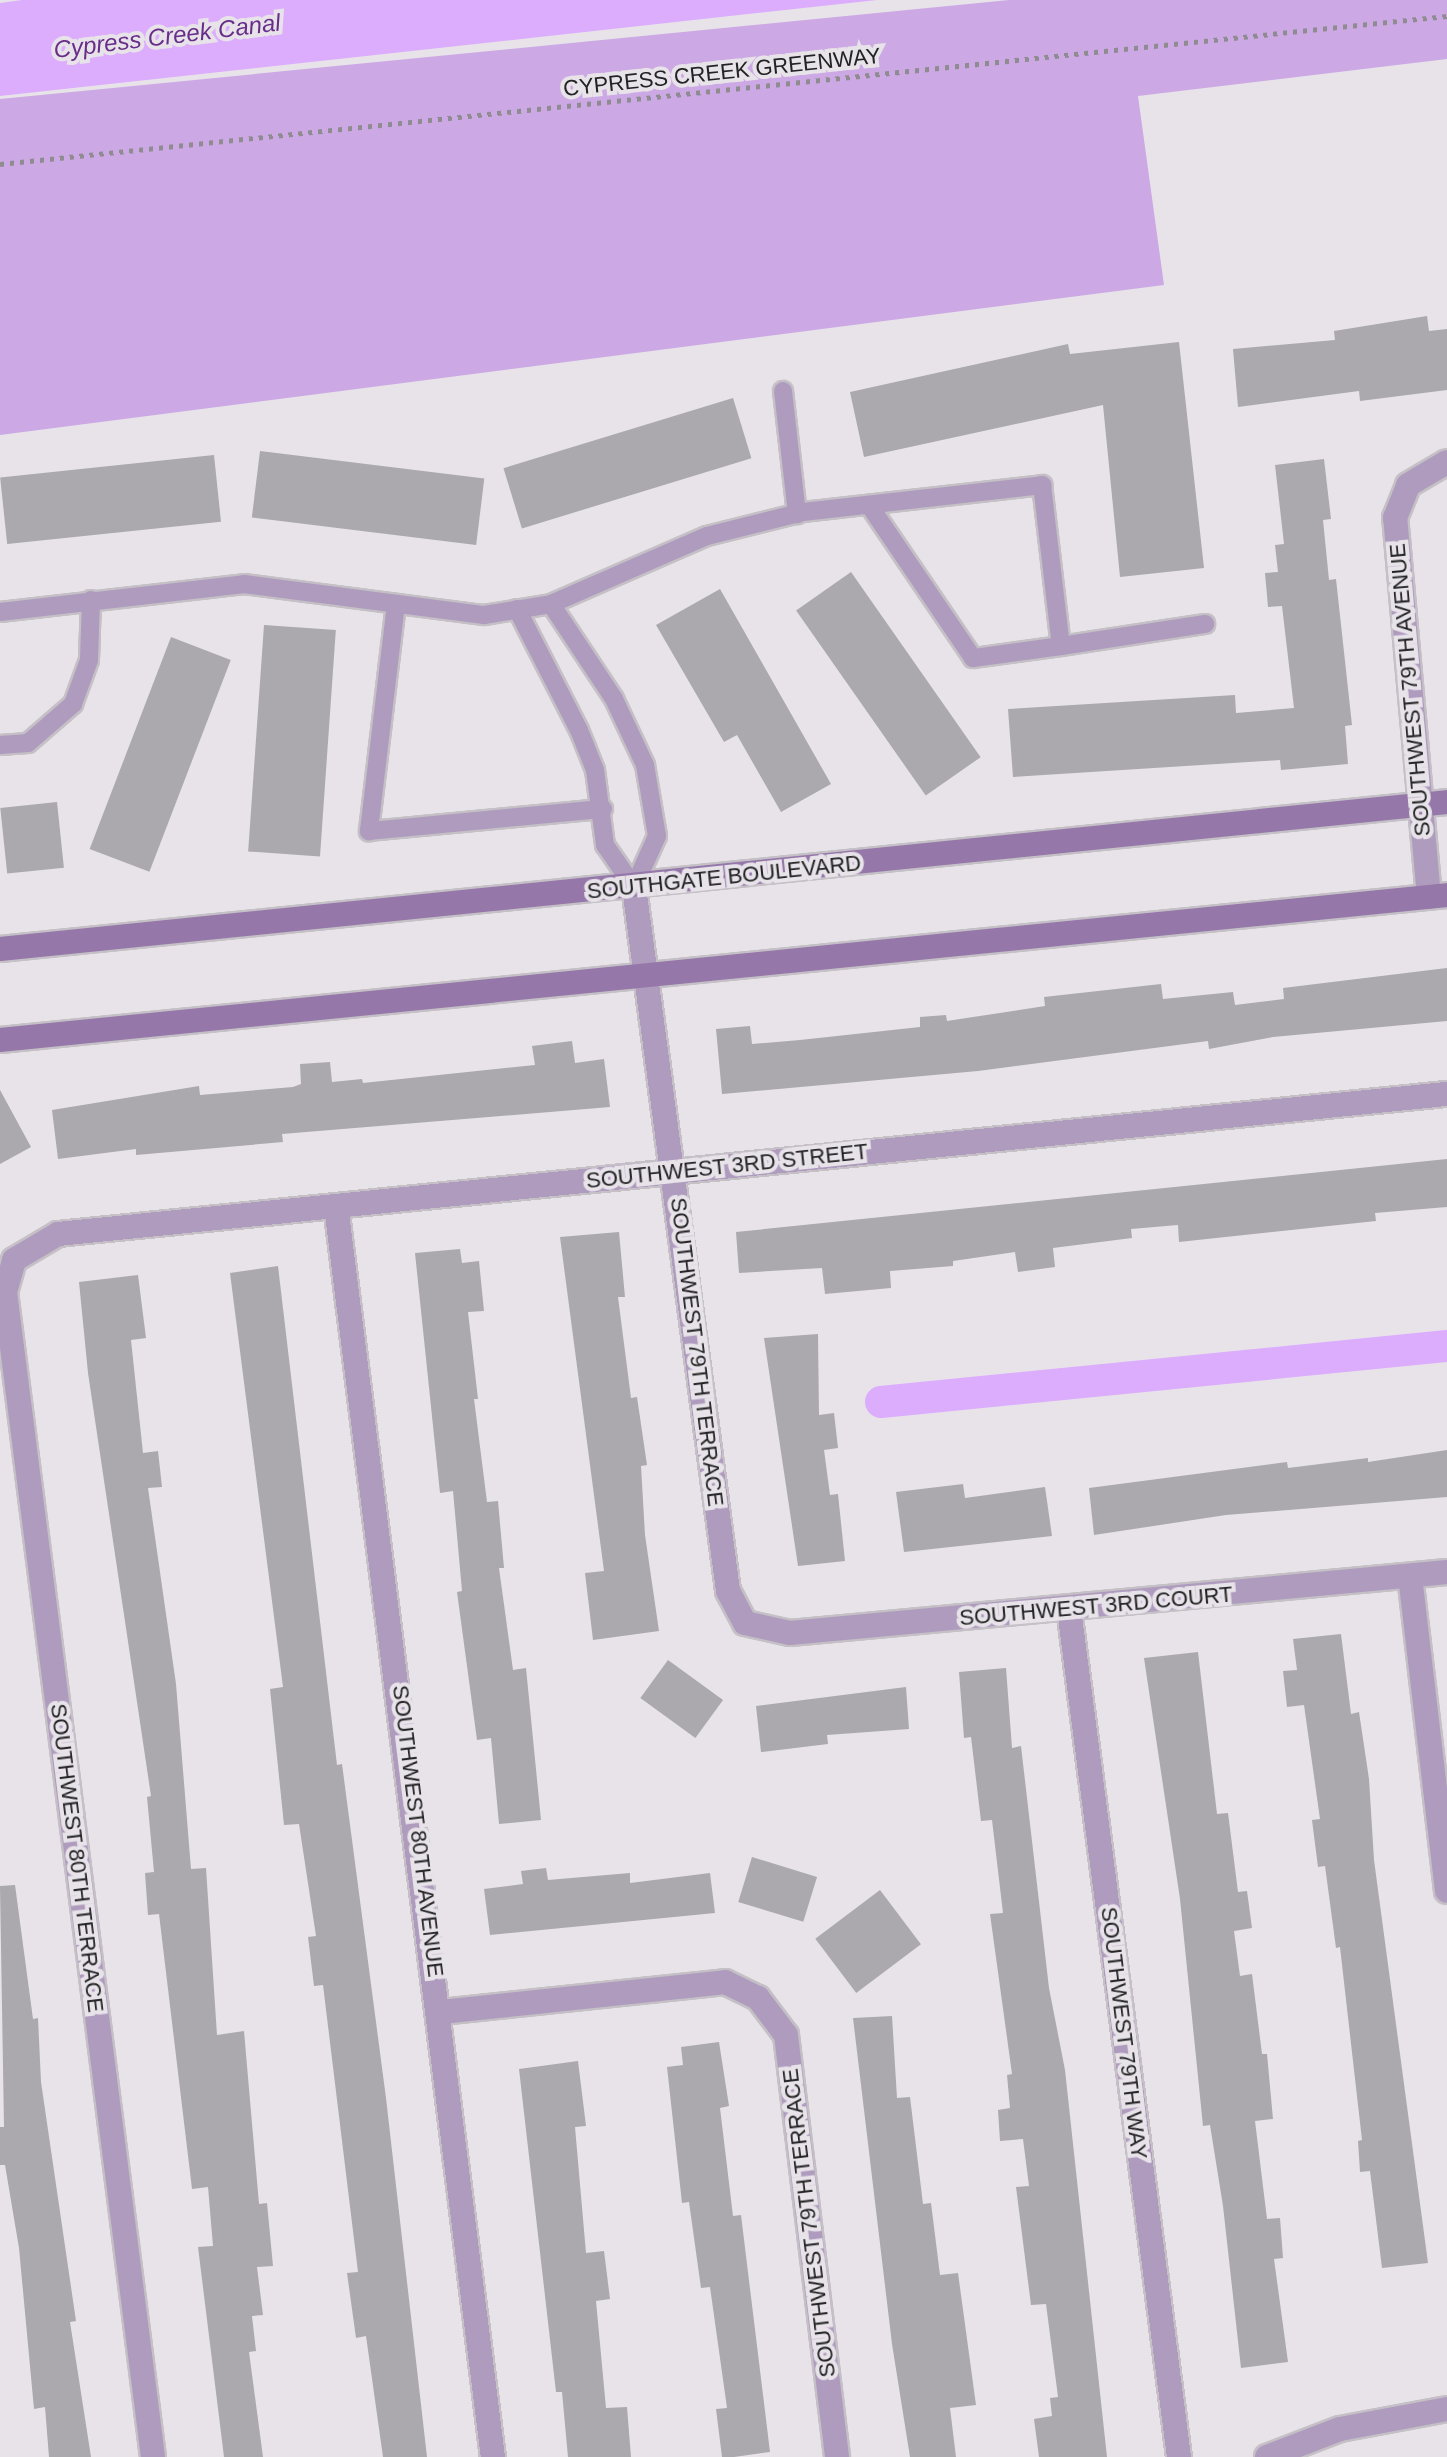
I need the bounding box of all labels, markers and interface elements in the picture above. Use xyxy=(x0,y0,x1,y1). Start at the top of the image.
water label: Cypress Creek Canal xyxy=(52,8,282,64)
street label: CYPRESS CREEK GREENWAY xyxy=(562,42,882,102)
street label: SOUTHWEST 79TH AVENUE xyxy=(1384,542,1436,838)
street label: SOUTHGATE BOULEVARD xyxy=(586,849,862,905)
street label: SOUTHWEST 3RD STREET xyxy=(585,1138,869,1194)
street label: SOUTHWEST 79TH TERRACE xyxy=(665,1196,729,1508)
street label: SOUTHWEST 3RD COURT xyxy=(958,1581,1234,1631)
street label: SOUTHWEST 80TH AVENUE xyxy=(387,1683,449,1979)
street label: SOUTHWEST 80TH TERRACE xyxy=(45,1702,109,2014)
street label: SOUTHWEST 79TH WAY xyxy=(1095,1905,1153,2161)
street label: SOUTHWEST 79TH TERRACE xyxy=(777,2067,841,2379)

